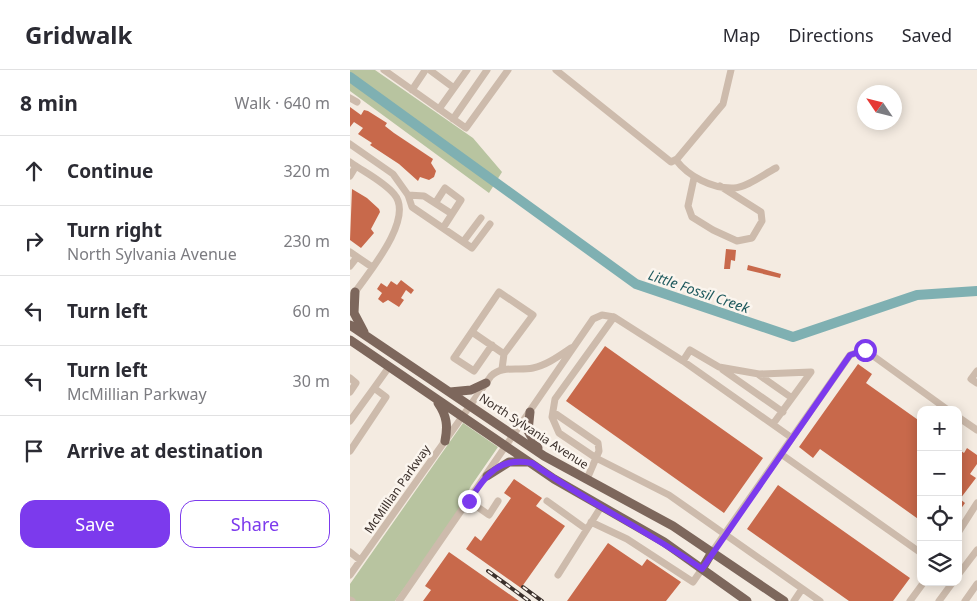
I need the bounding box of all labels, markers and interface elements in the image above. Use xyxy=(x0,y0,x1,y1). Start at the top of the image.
text: Gridwalk xyxy=(25,18,132,51)
text: Map xyxy=(723,23,760,47)
text: Directions xyxy=(788,23,874,47)
text: Saved xyxy=(902,23,952,47)
north arrow xyxy=(857,85,902,130)
text: 8 min xyxy=(20,89,78,117)
text: Walk · 640 m xyxy=(235,92,330,114)
icon: ahead xyxy=(20,157,48,185)
text: Continue xyxy=(67,158,153,184)
text: 320 m xyxy=(283,160,330,182)
text: Turn right xyxy=(67,217,162,243)
icon: right xyxy=(20,227,48,255)
text: 230 m xyxy=(283,230,330,252)
text: North Sylvania Avenue xyxy=(67,243,237,265)
water label: Little Fossil Creek xyxy=(646,265,753,318)
icon: left xyxy=(20,297,48,325)
text: Turn left xyxy=(67,298,148,324)
text: 60 m xyxy=(293,300,330,322)
route start xyxy=(854,339,877,362)
text: Turn left xyxy=(67,357,148,383)
icon: left xyxy=(20,367,48,395)
text: 30 m xyxy=(293,370,330,392)
text: McMillian Parkway xyxy=(67,383,207,405)
street label: North Sylvania Avenue xyxy=(476,389,592,473)
map controls xyxy=(917,406,962,586)
button: + xyxy=(917,406,962,451)
icon: arrive xyxy=(20,437,48,465)
text: Arrive at destination xyxy=(67,438,263,464)
street label: McMillian Parkway xyxy=(360,440,435,537)
button: − xyxy=(917,451,962,496)
route end xyxy=(458,490,481,513)
button: locate xyxy=(917,496,962,541)
button: Save xyxy=(20,500,170,548)
button: Share xyxy=(180,500,330,548)
button: layers xyxy=(917,541,962,586)

